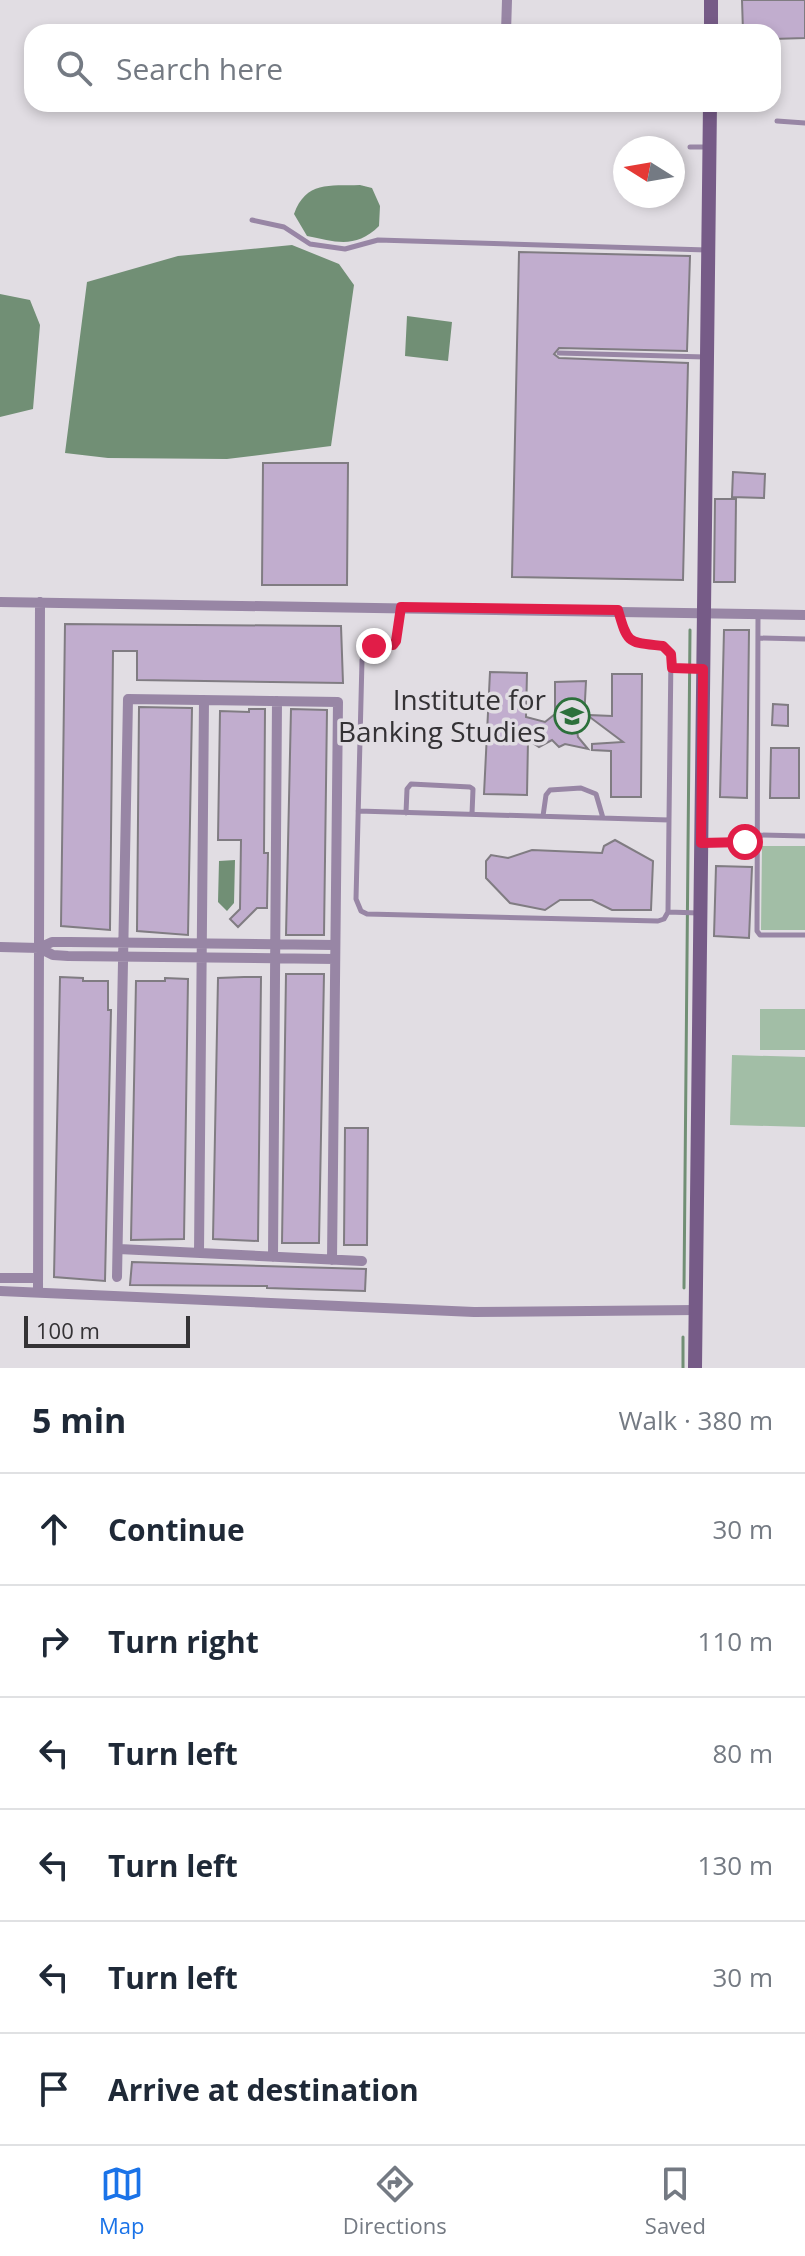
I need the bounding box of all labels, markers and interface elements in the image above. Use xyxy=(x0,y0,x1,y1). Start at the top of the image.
search box xyxy=(24,24,781,112)
icon: search xyxy=(52,46,96,90)
text: Search here xyxy=(116,48,283,89)
north arrow xyxy=(613,136,685,208)
route end xyxy=(356,628,392,664)
place label: Institute for Banking Studies xyxy=(338,680,547,750)
school or university icon: Institute for Banking Studies xyxy=(553,697,591,735)
route start xyxy=(727,824,763,860)
scale bar xyxy=(24,1312,190,1348)
text: 100 m xyxy=(36,1315,100,1345)
text: 5 min xyxy=(32,1397,126,1443)
text: Walk · 380 m xyxy=(619,1402,773,1438)
icon: ahead xyxy=(32,1507,76,1551)
text: Continue xyxy=(108,1509,245,1550)
text: 30 m xyxy=(712,1511,773,1547)
icon: right xyxy=(32,1619,76,1663)
text: Turn right xyxy=(108,1621,259,1662)
text: 110 m xyxy=(698,1623,773,1659)
icon: left xyxy=(32,1731,76,1775)
text: Turn left xyxy=(108,1733,238,1774)
text: 80 m xyxy=(712,1735,773,1771)
icon: left xyxy=(32,1843,76,1887)
text: Turn left xyxy=(108,1845,238,1886)
text: 130 m xyxy=(698,1847,773,1883)
icon: left xyxy=(32,1955,76,1999)
text: Turn left xyxy=(108,1957,238,1998)
text: 30 m xyxy=(712,1959,773,1995)
icon: arrive xyxy=(32,2067,76,2111)
text: Arrive at destination xyxy=(108,2069,419,2110)
tab: Map xyxy=(99,2162,145,2240)
tab: Directions xyxy=(343,2162,447,2240)
tab: Saved xyxy=(645,2162,706,2240)

